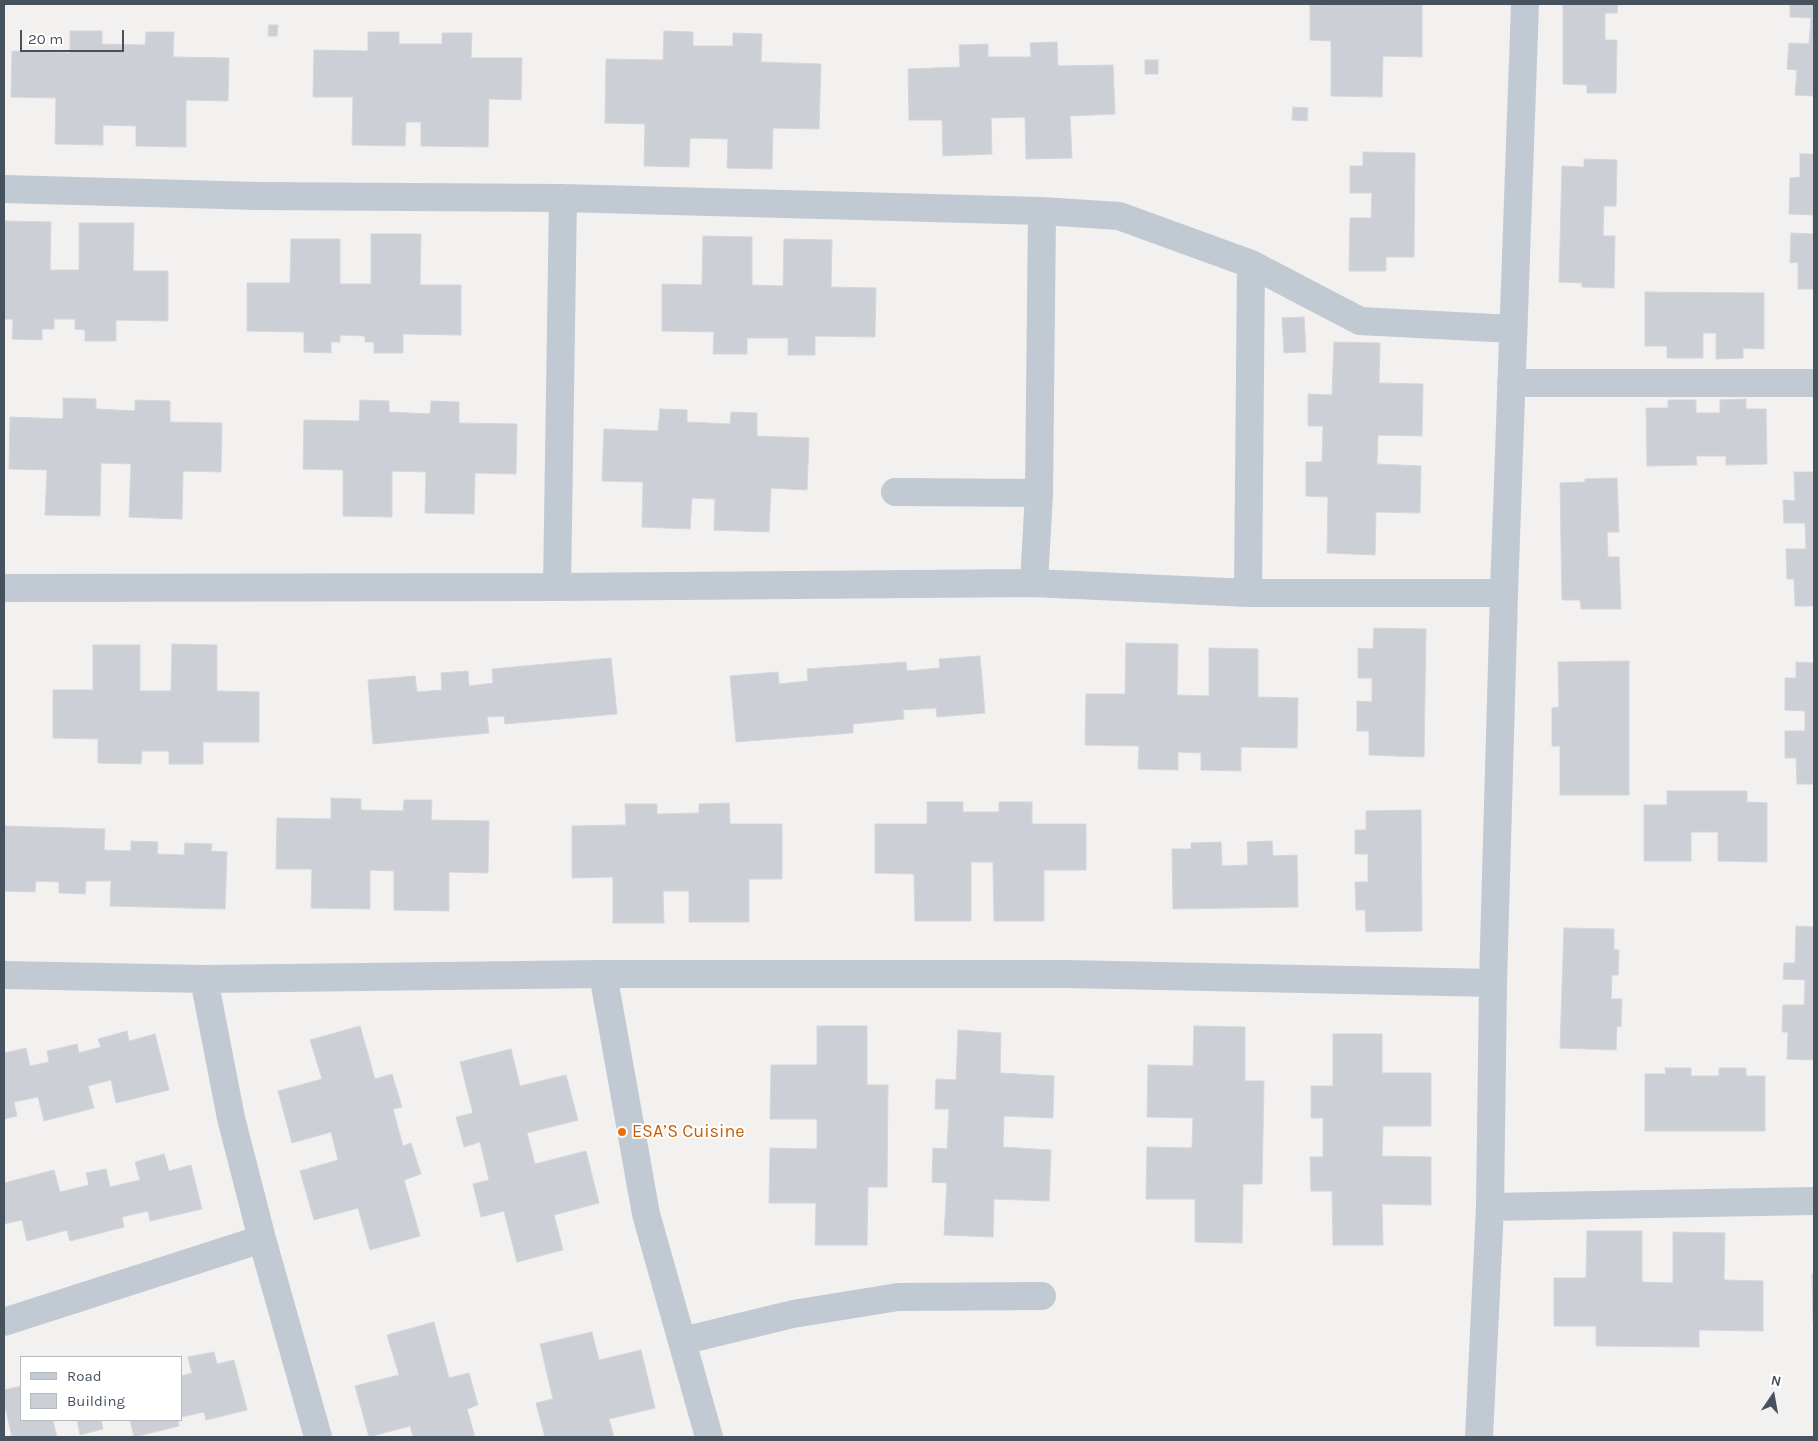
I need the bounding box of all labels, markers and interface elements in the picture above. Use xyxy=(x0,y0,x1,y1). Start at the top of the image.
scale bar xyxy=(22,20,126,52)
text: 20 m xyxy=(28,30,63,48)
place label: ESA’S Cuisine xyxy=(632,1121,745,1143)
marker: ESA’S Cuisine xyxy=(616,1126,628,1138)
legend xyxy=(20,1356,182,1421)
text: Road xyxy=(67,1367,102,1385)
north arrow xyxy=(1748,1371,1798,1421)
text: N xyxy=(1770,1371,1783,1390)
text: Building xyxy=(67,1392,125,1410)

